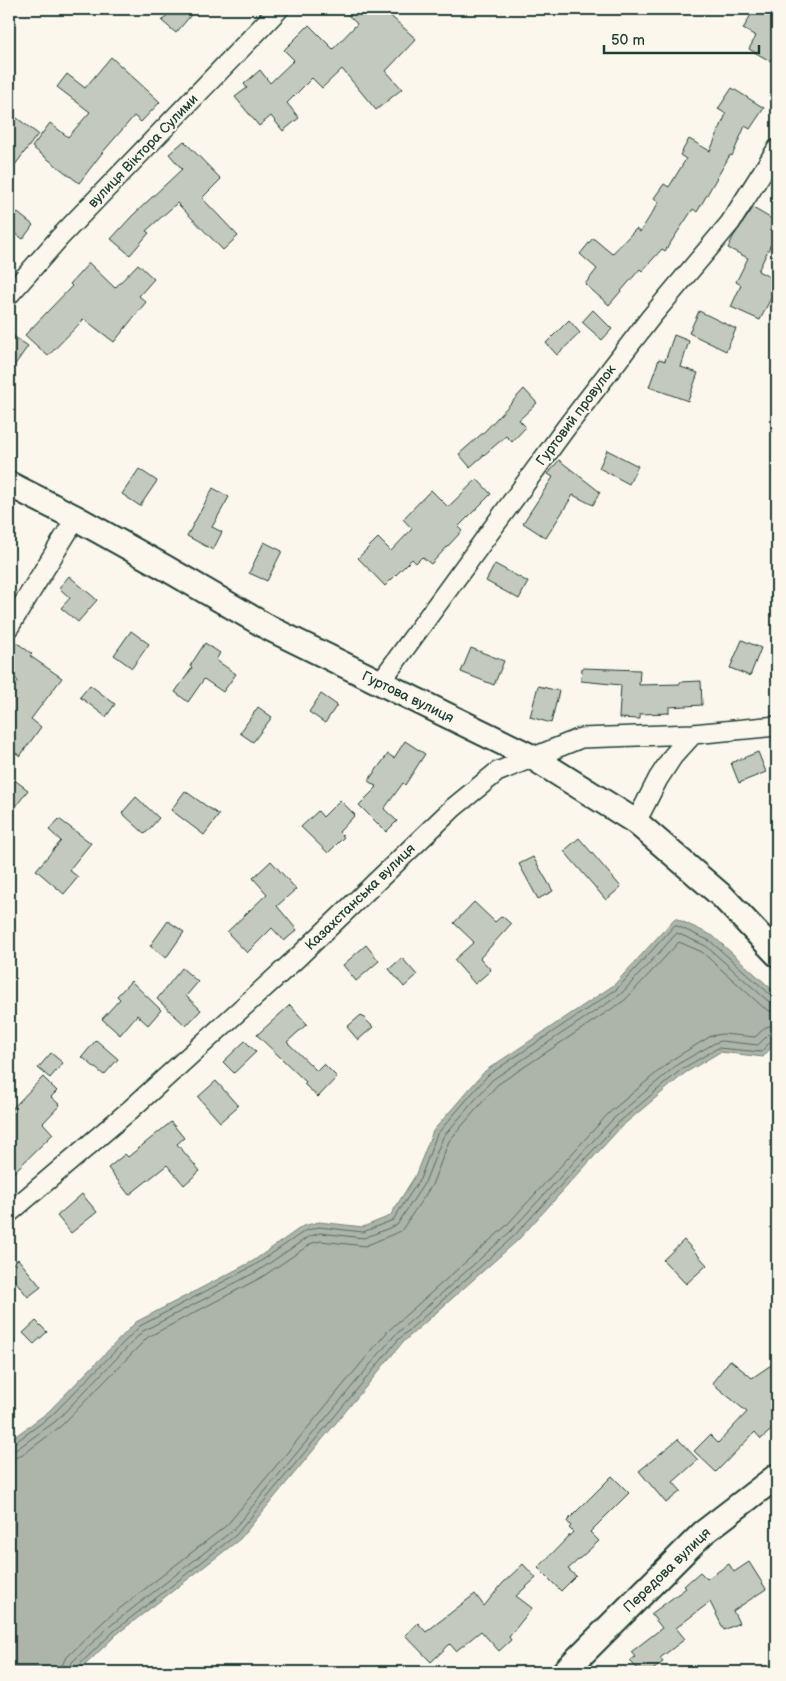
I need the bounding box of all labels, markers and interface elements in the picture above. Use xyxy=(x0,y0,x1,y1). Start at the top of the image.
scale bar xyxy=(604,22,758,54)
text: 50 m xyxy=(611,31,645,50)
street label: вулиця Віктора Сулими xyxy=(84,91,202,211)
street label: Гуртовий провулок xyxy=(532,361,620,469)
street label: Гуртова вулиця xyxy=(359,667,457,727)
street label: Казахстанська вулиця xyxy=(301,840,419,954)
street label: Передова вулиця xyxy=(620,1524,714,1616)

